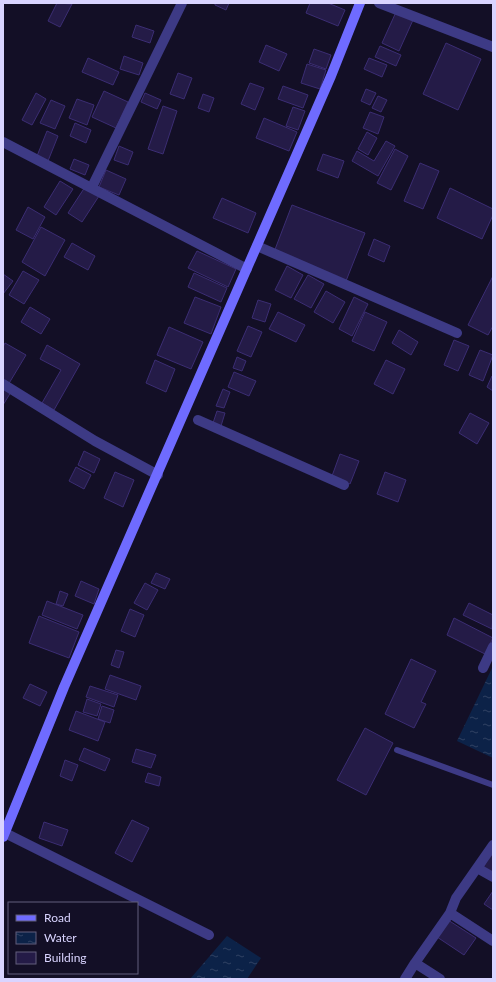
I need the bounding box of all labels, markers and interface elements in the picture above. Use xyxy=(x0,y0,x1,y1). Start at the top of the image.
legend xyxy=(8,902,138,974)
text: Road xyxy=(44,910,71,925)
text: Water xyxy=(44,930,77,945)
text: Building xyxy=(44,950,87,965)

